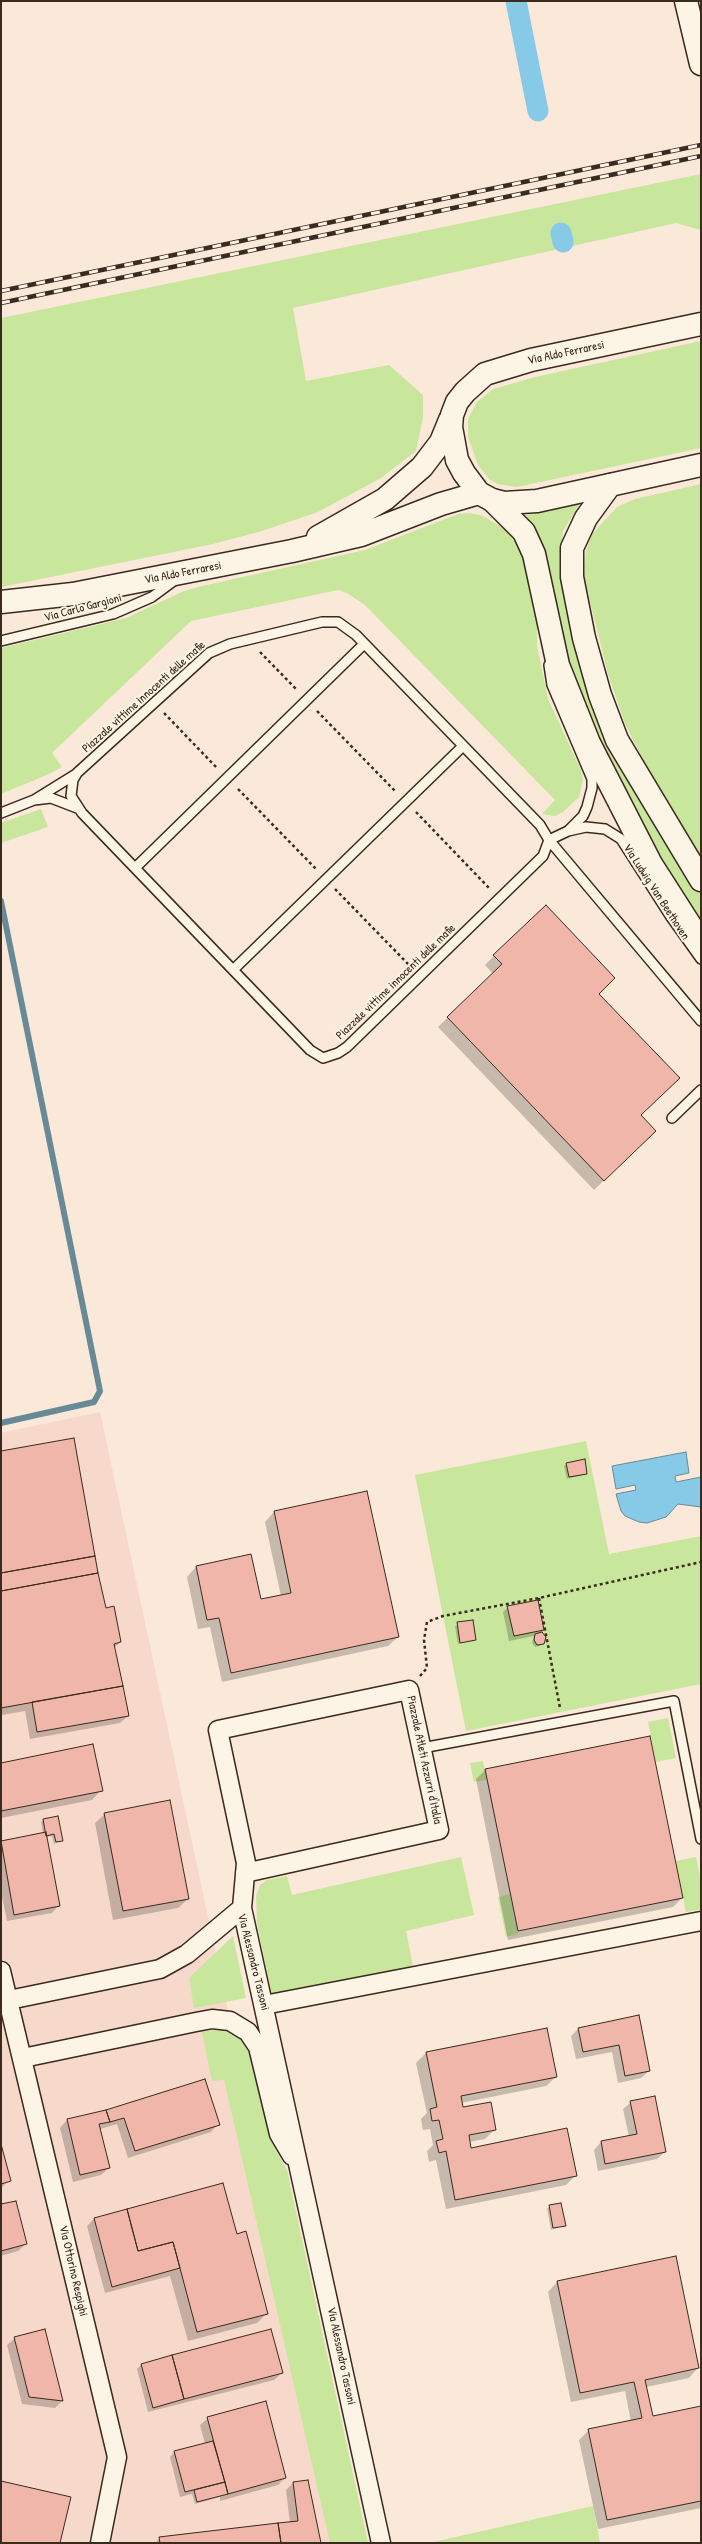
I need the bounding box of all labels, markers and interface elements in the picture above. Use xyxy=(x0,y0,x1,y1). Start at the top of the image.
street label: Via Aldo Ferraresi xyxy=(526,338,606,368)
street label: Via Aldo Ferraresi xyxy=(143,558,223,588)
street label: Via Carlo Gargioni xyxy=(43,591,123,625)
street label: Piazzale vittime innocenti delle mafie xyxy=(80,638,208,756)
street label: Via Ludwig Van Beethoven xyxy=(620,841,692,943)
street label: Piazzale vittime innocenti delle mafie xyxy=(333,921,459,1043)
street label: Piazzale Atleti Azzurri d'Italia xyxy=(403,1694,445,1826)
street label: Via Alessandro Tassoni xyxy=(234,1912,272,2012)
street label: Via Ottorino Respighi xyxy=(56,2224,90,2318)
street label: Via Alessandro Tassoni xyxy=(324,2306,358,2406)

